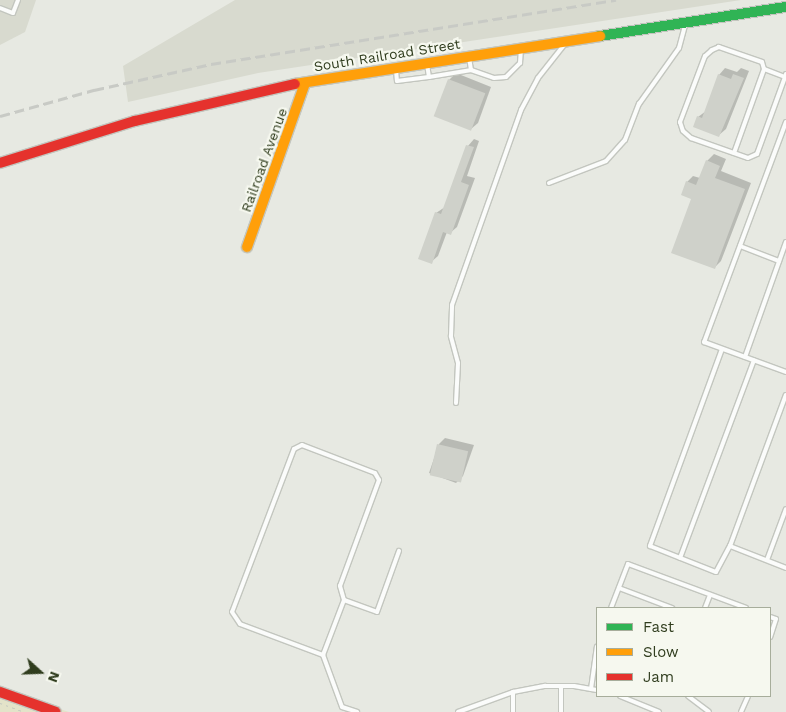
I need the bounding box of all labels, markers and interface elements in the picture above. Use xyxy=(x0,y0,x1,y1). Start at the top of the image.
street label: South Railroad Street xyxy=(313,35,461,75)
street label: Railroad Avenue xyxy=(237,105,291,215)
legend xyxy=(596,607,771,697)
text: Fast xyxy=(643,618,674,636)
text: Slow xyxy=(643,643,679,661)
north arrow xyxy=(15,647,65,697)
text: Jam xyxy=(643,668,674,686)
text: N xyxy=(45,670,63,685)

